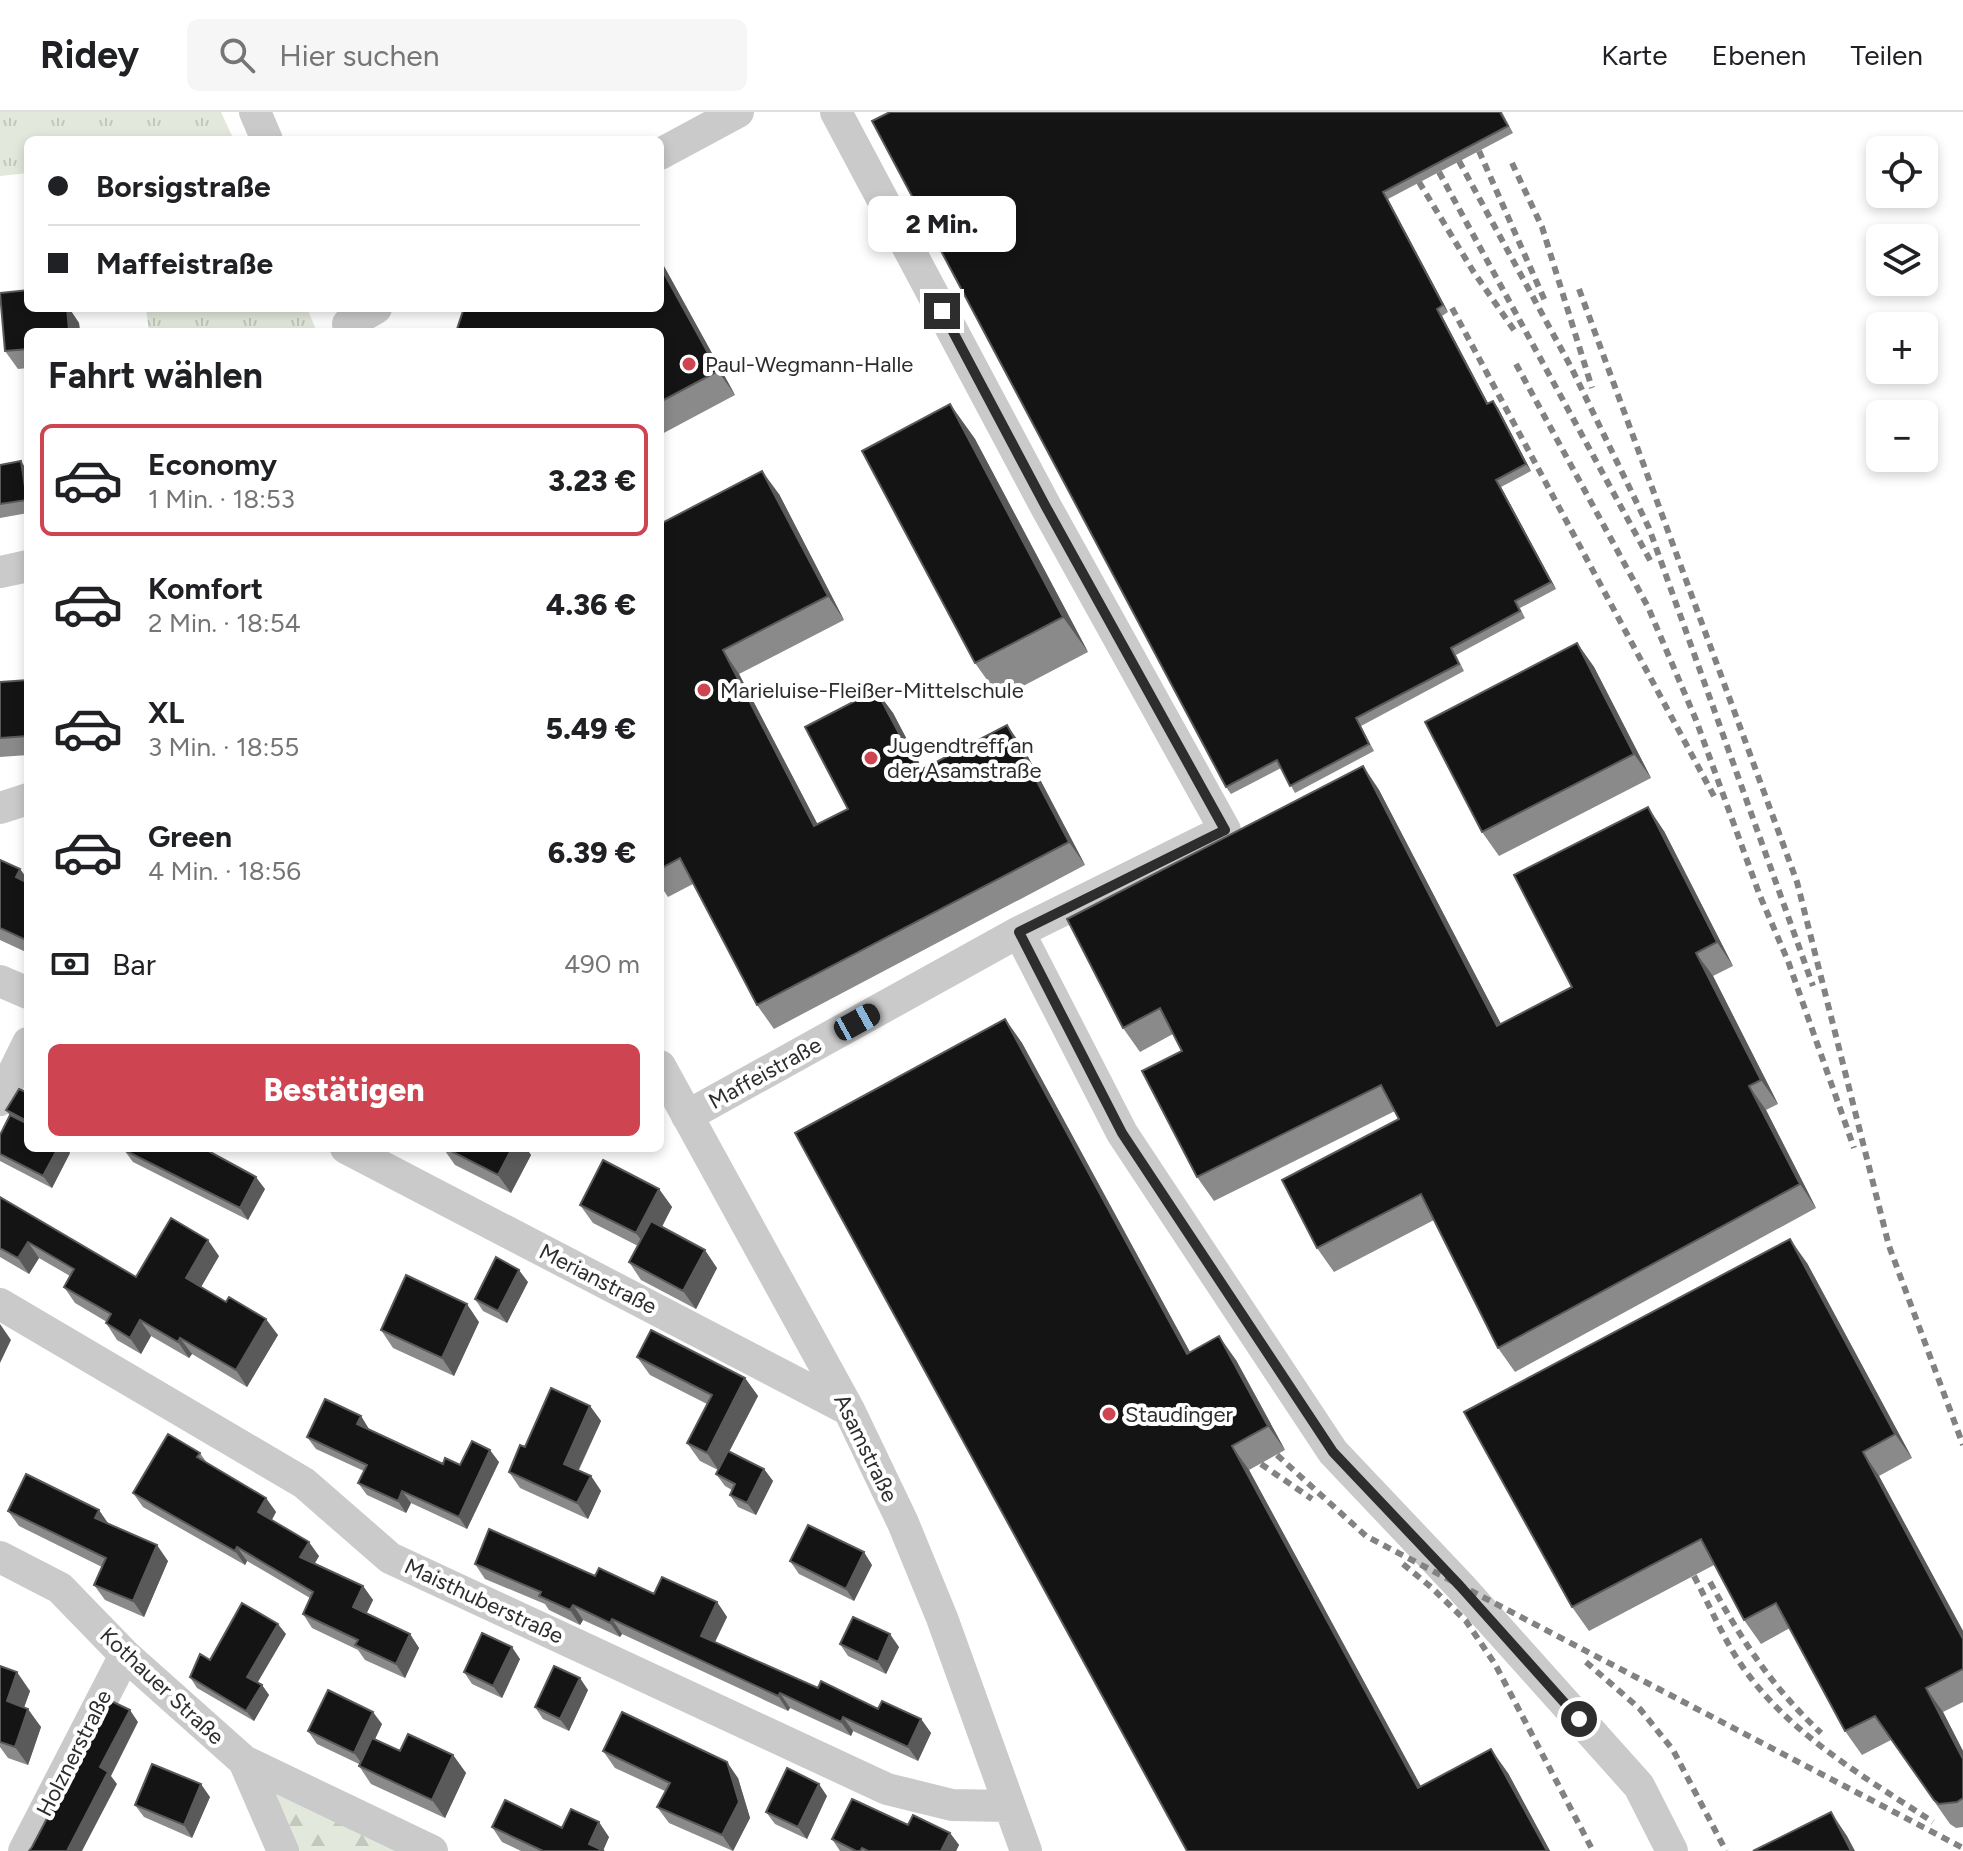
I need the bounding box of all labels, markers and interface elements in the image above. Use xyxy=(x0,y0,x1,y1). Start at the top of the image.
search box xyxy=(187,19,747,91)
text: Ridey xyxy=(40,32,139,78)
icon: search xyxy=(215,33,259,77)
text: Hier suchen xyxy=(279,37,439,74)
text: Karte xyxy=(1601,38,1668,72)
text: Ebenen xyxy=(1712,38,1806,72)
text: Teilen xyxy=(1850,38,1923,72)
map controls xyxy=(1866,136,1938,472)
button: locate xyxy=(1866,136,1938,208)
text: Borsigstraße xyxy=(96,168,271,205)
callout: 2 Min. xyxy=(868,195,1016,251)
text: 2 Min. xyxy=(906,208,978,240)
button: layers xyxy=(1866,224,1938,296)
text: Maffeistraße xyxy=(96,245,273,282)
route end xyxy=(924,293,960,329)
button: + xyxy=(1866,312,1938,384)
place label: Paul-Wegmann-Halle xyxy=(705,351,913,378)
text: Fahrt wählen xyxy=(48,354,263,397)
marker: Paul-Wegmann-Halle xyxy=(680,355,698,373)
button: − xyxy=(1866,400,1938,472)
icon: car xyxy=(52,444,124,516)
text: Economy xyxy=(148,446,277,483)
text: 3.23 € xyxy=(548,462,636,499)
text: 1 Min. · 18:53 xyxy=(148,483,295,515)
icon: car xyxy=(52,568,124,640)
text: Komfort xyxy=(148,570,263,607)
text: 4.36 € xyxy=(546,586,636,623)
text: 2 Min. · 18:54 xyxy=(148,607,301,639)
place label: Marieluise-Fleißer-Mittelschule xyxy=(720,677,1024,704)
marker: Marieluise-Fleißer-Mittelschule xyxy=(695,681,713,699)
icon: car xyxy=(52,692,124,764)
text: XL xyxy=(148,694,184,731)
text: 5.49 € xyxy=(545,710,636,747)
text: 3 Min. · 18:55 xyxy=(148,731,299,763)
place label: Jugendtreff an der Asamstraße xyxy=(887,732,1042,784)
marker: Jugendtreff an der Asamstraße xyxy=(862,749,880,767)
icon: car xyxy=(52,816,124,888)
text: Green xyxy=(148,818,232,855)
text: 6.39 € xyxy=(548,834,636,871)
text: 4 Min. · 18:56 xyxy=(148,855,301,887)
icon: cash xyxy=(48,942,92,986)
text: Bar xyxy=(112,946,156,983)
text: 490 m xyxy=(564,948,640,980)
car xyxy=(830,1000,884,1044)
street label: Maffeistraße xyxy=(704,1031,826,1115)
button: Bestätigen xyxy=(48,1044,640,1136)
street label: Merianstraße xyxy=(535,1238,661,1320)
street label: Asamstraße xyxy=(828,1390,904,1506)
place label: Staudinger xyxy=(1125,1401,1233,1428)
marker: Staudinger xyxy=(1100,1405,1118,1423)
street label: Maisthuberstraße xyxy=(400,1552,568,1650)
street label: Kothauer Straße xyxy=(94,1622,230,1750)
street label: Holznerstraße xyxy=(31,1685,117,1821)
route start xyxy=(1561,1701,1597,1737)

